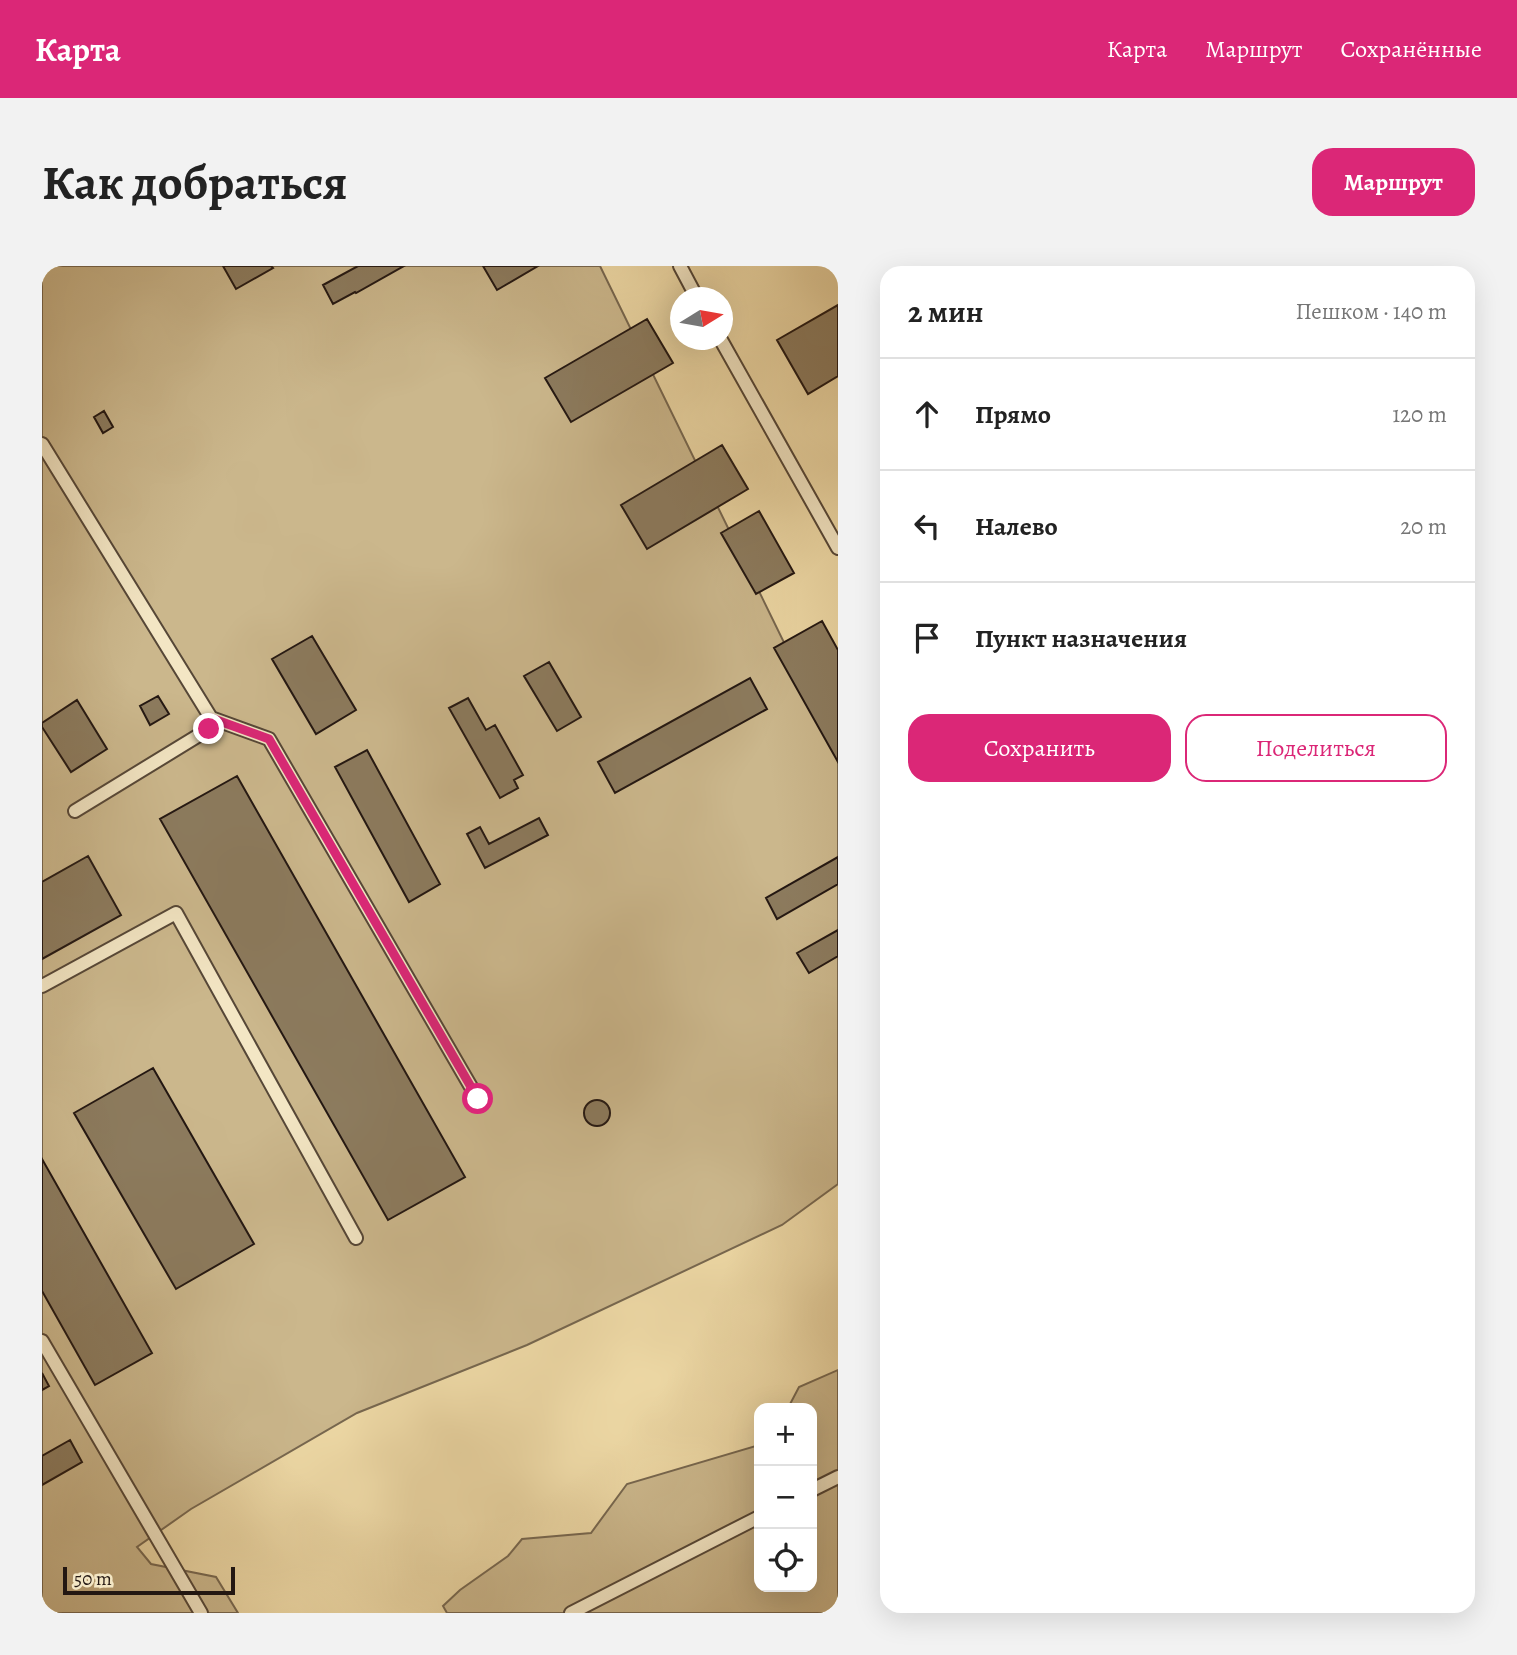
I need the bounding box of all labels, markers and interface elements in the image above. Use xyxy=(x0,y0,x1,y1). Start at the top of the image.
text: Карта xyxy=(35,27,121,72)
text: Карта xyxy=(1107,33,1167,65)
text: Маршрут xyxy=(1205,33,1303,65)
text: Сохранённые xyxy=(1341,33,1482,65)
button: Маршрут xyxy=(1312,148,1475,216)
text: Как добраться xyxy=(42,149,348,216)
north arrow xyxy=(670,287,733,350)
text: 2 мин xyxy=(908,292,983,332)
text: Пешком · 140 m xyxy=(1295,296,1447,327)
icon: ahead xyxy=(908,395,946,433)
text: Прямо xyxy=(975,397,1051,432)
text: 120 m xyxy=(1392,399,1447,430)
icon: left xyxy=(908,507,946,545)
text: Налево xyxy=(975,509,1058,544)
text: 20 m xyxy=(1400,511,1447,542)
icon: arrive xyxy=(908,619,946,657)
text: Пункт назначения xyxy=(975,621,1187,656)
route end xyxy=(193,713,224,744)
button: Сохранить xyxy=(908,714,1171,782)
button: Поделиться xyxy=(1185,714,1447,782)
route start xyxy=(462,1083,493,1114)
map controls xyxy=(754,1403,817,1592)
button: + xyxy=(754,1403,817,1466)
button: − xyxy=(754,1466,817,1529)
button: locate xyxy=(754,1529,817,1592)
scale bar xyxy=(63,1564,234,1596)
text: 50 m xyxy=(74,1566,112,1592)

